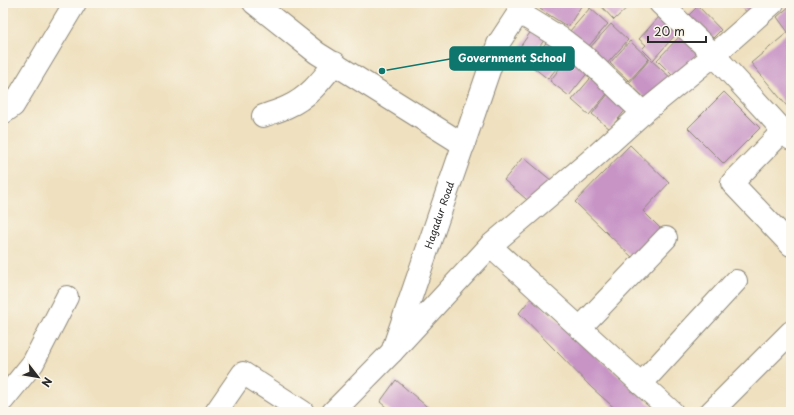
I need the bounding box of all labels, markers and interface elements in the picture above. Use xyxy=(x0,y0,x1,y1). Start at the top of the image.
scale bar xyxy=(648,18,706,44)
text: 20 m xyxy=(654,22,685,40)
callout: Government School xyxy=(450,47,574,70)
text: Government School xyxy=(458,49,566,66)
street label: Hagadur Road xyxy=(420,179,457,250)
north arrow xyxy=(18,357,58,397)
text: N xyxy=(37,374,57,391)

